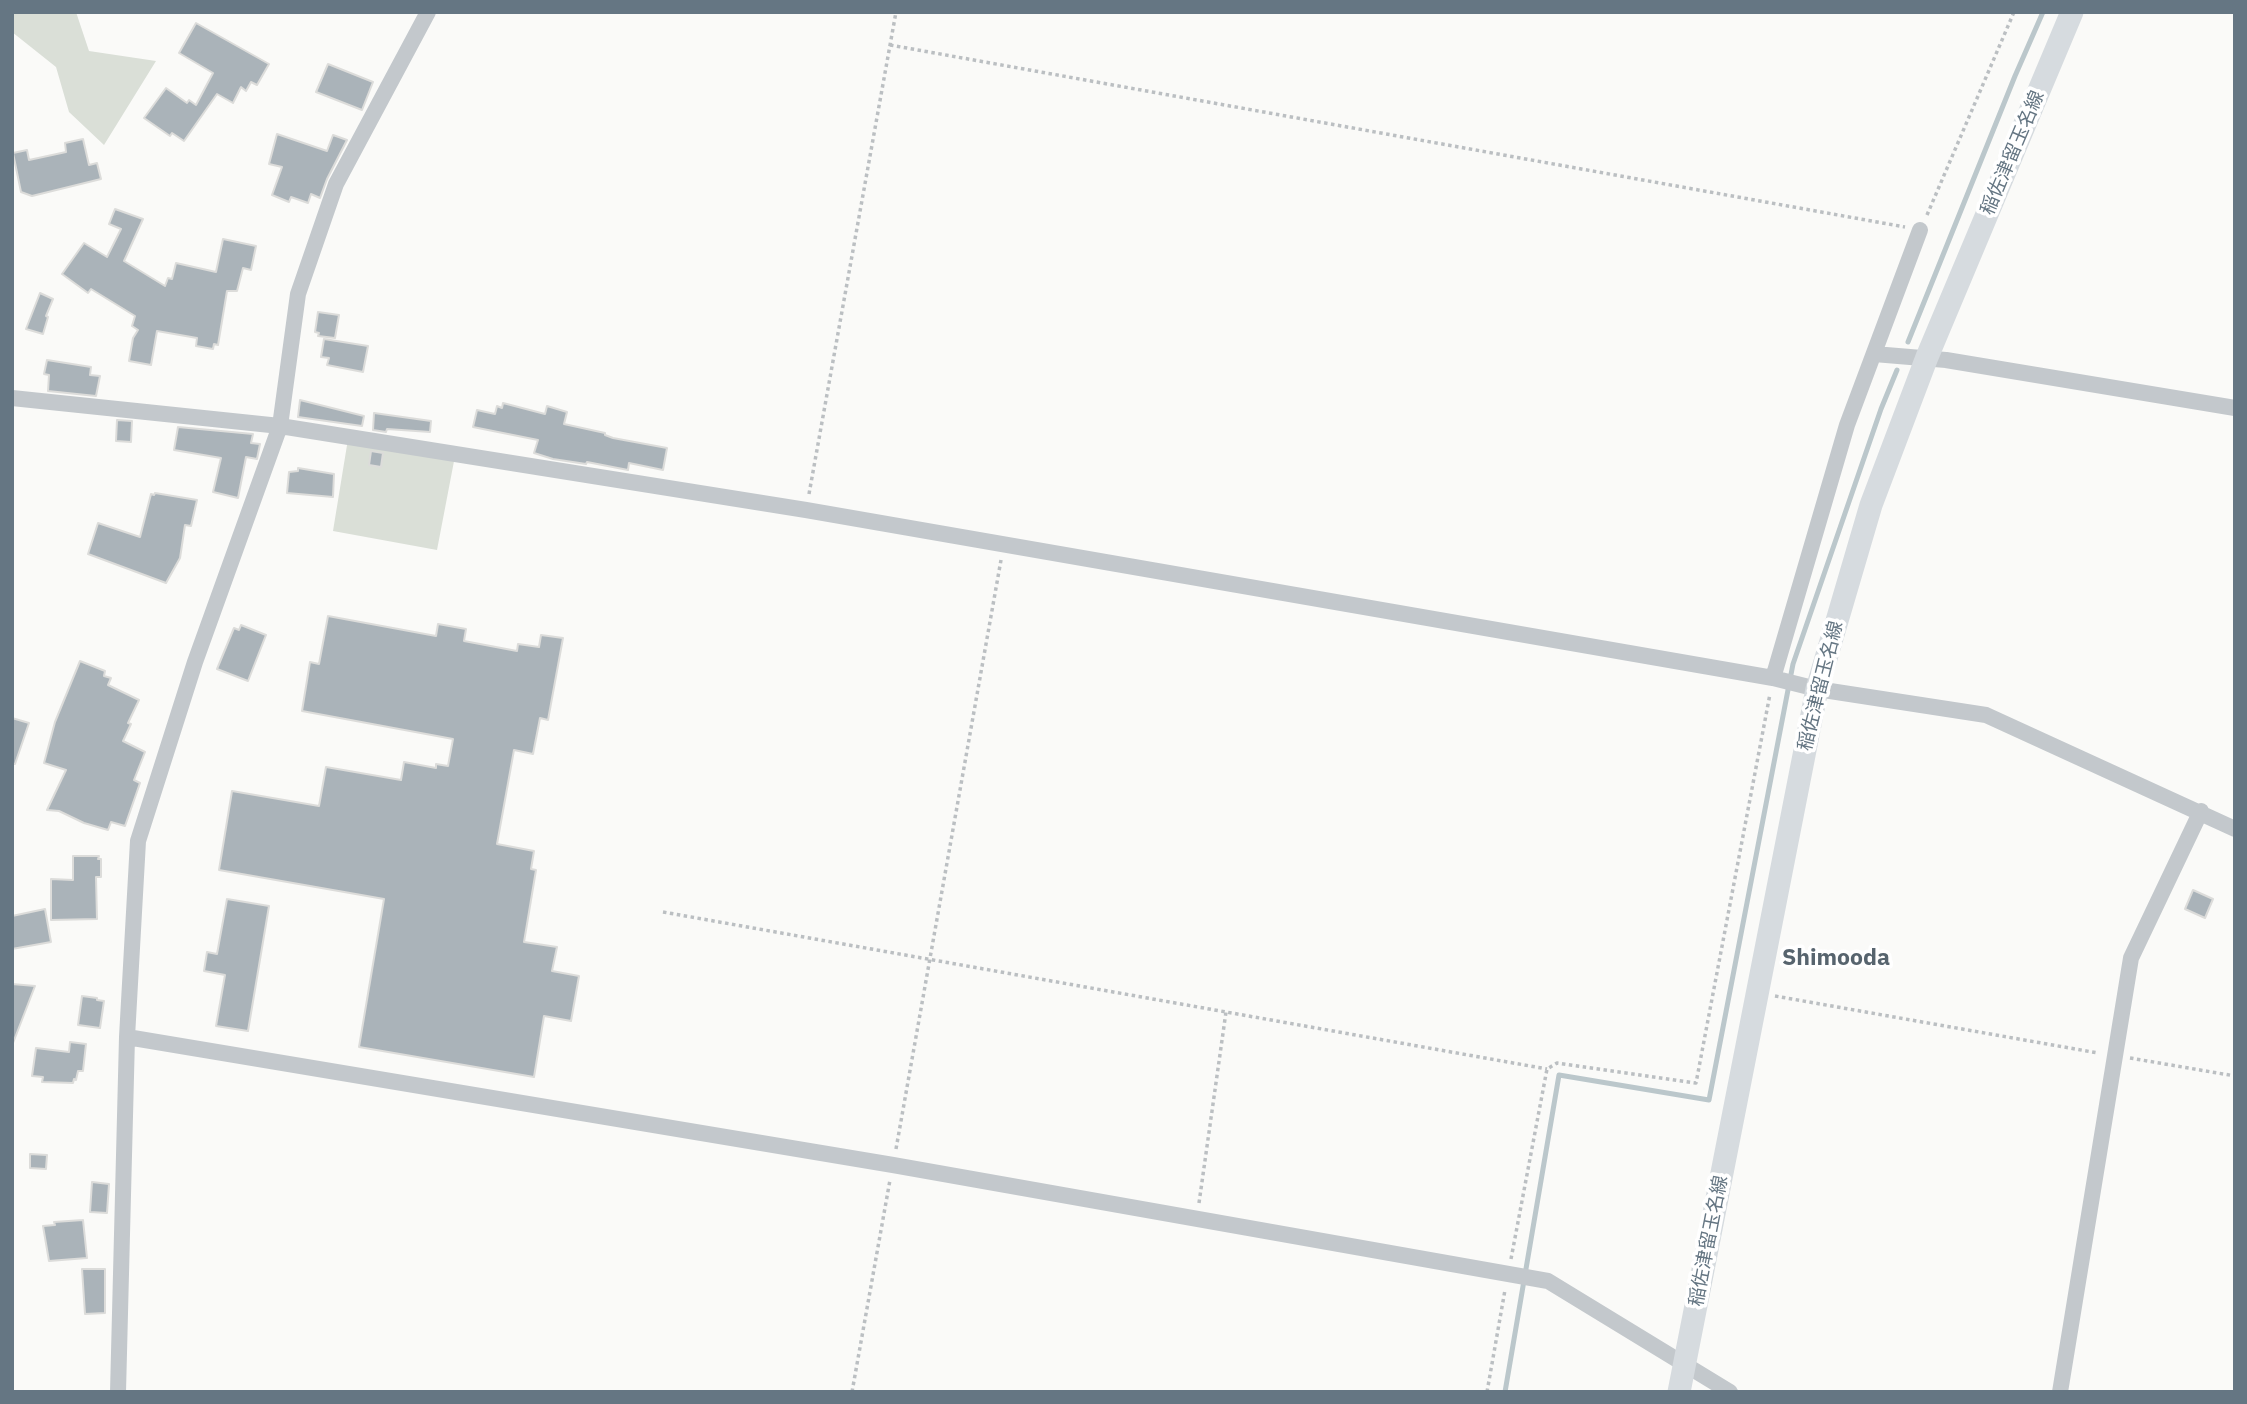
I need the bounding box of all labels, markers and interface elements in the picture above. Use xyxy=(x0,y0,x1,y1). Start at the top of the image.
street label: 稲佐津留玉名線 xyxy=(1977,87,2049,219)
street label: 稲佐津留玉名線 xyxy=(1794,619,1848,753)
district label: Shimooda xyxy=(1782,944,1890,972)
street label: 稲佐津留玉名線 xyxy=(1685,1174,1733,1308)

